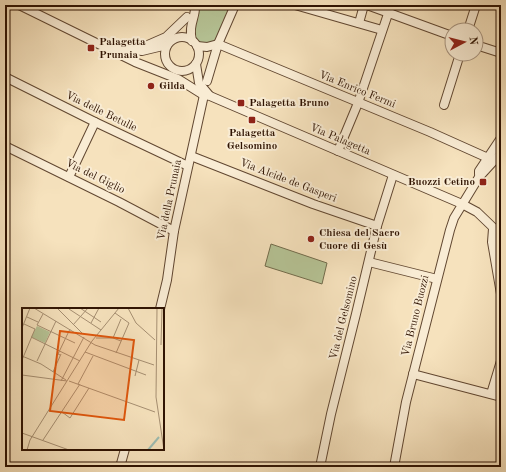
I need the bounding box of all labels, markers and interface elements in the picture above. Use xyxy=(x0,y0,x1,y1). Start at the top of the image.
north arrow xyxy=(444,22,484,62)
text: N xyxy=(466,36,478,46)
place label: Palagetta Prunaia xyxy=(99,37,146,61)
marker: Palagetta Prunaia xyxy=(86,43,96,53)
street label: Via Enrico Fermi xyxy=(317,70,397,110)
marker: Gilda xyxy=(146,81,156,91)
place label: Gilda xyxy=(159,81,185,92)
street label: Via delle Betulle xyxy=(64,90,138,134)
marker: Palagetta Bruno xyxy=(236,98,246,108)
place label: Palagetta Bruno xyxy=(249,98,330,109)
marker: Palagetta Gelsomino xyxy=(247,115,257,125)
street label: Via Palagetta xyxy=(308,122,372,158)
place label: Palagetta Gelsomino xyxy=(227,128,278,152)
street label: Via Alcide de Gasperi xyxy=(238,157,338,205)
street label: Via del Giglio xyxy=(64,158,126,196)
street label: Via della Prunaia xyxy=(156,158,184,241)
place label: Buozzi Cetino xyxy=(408,177,475,188)
marker: Buozzi Cetino xyxy=(478,177,488,187)
place label: Chiesa del Sacro Cuore di Gesù xyxy=(319,228,400,252)
marker: Chiesa del Sacro Cuore di Gesù xyxy=(306,234,316,244)
street label: Via Bruno Buozzi xyxy=(401,274,431,358)
street label: Via del Gelsomino xyxy=(328,275,360,361)
inset map xyxy=(22,308,164,450)

